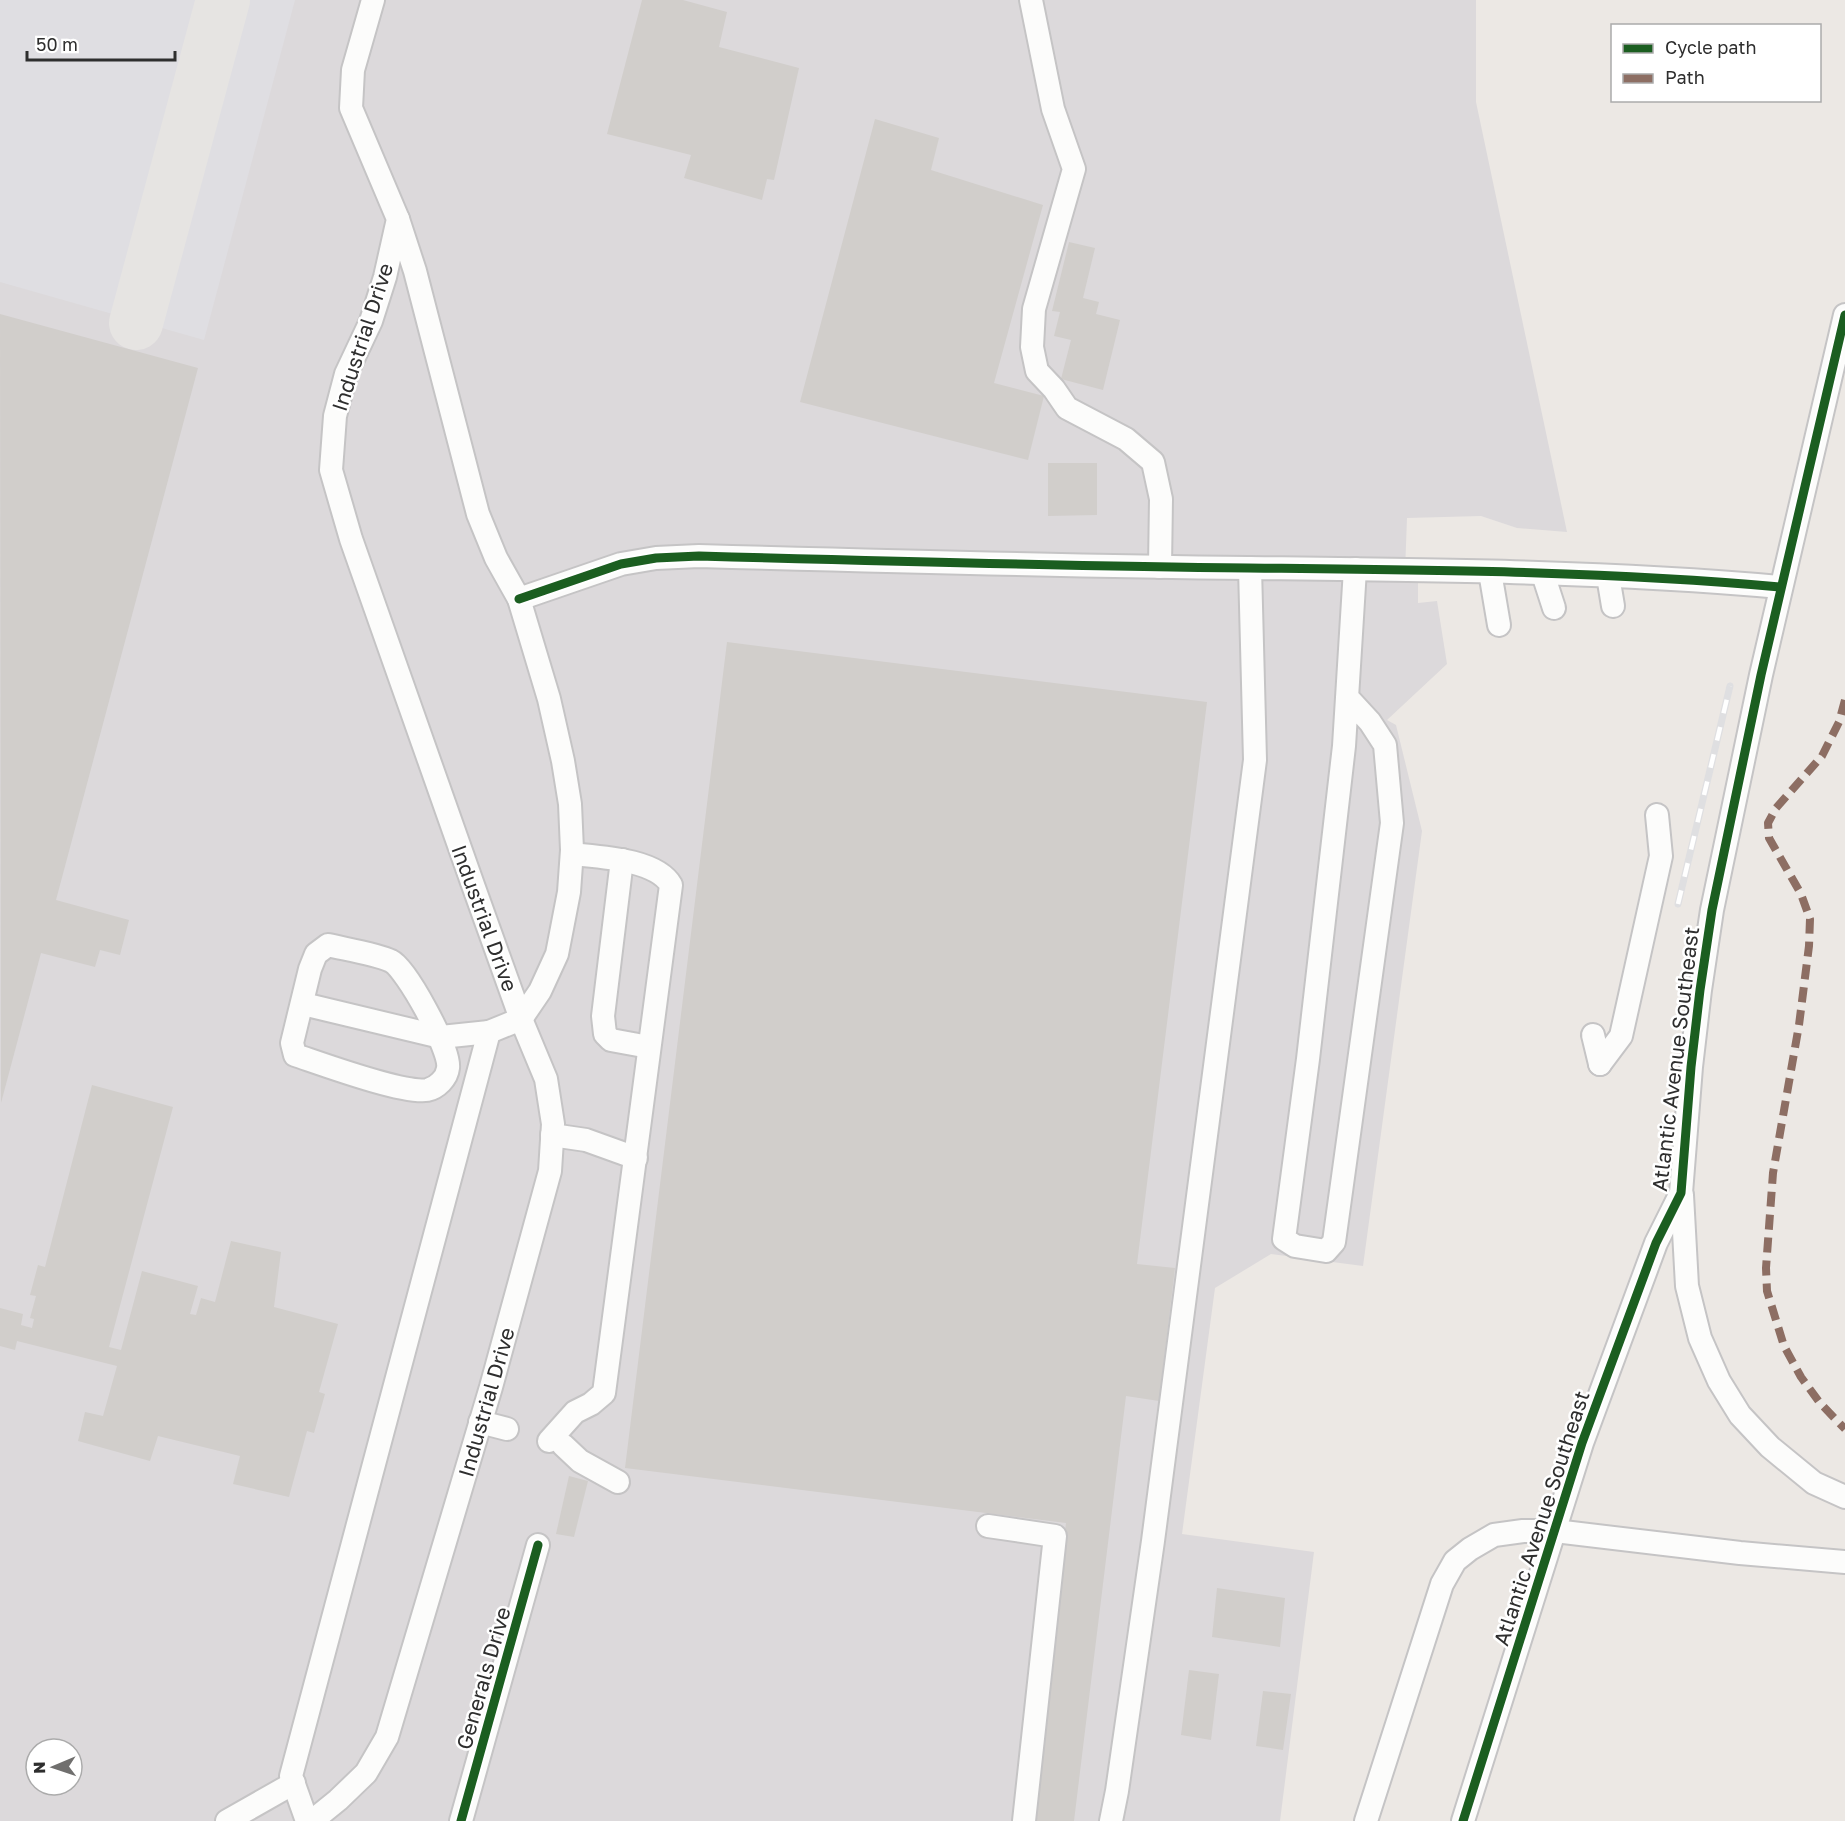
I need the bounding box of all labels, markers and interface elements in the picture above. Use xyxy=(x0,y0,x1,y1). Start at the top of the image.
scale bar xyxy=(27,24,176,62)
legend xyxy=(1611,24,1821,102)
text: 50 m xyxy=(36,33,78,55)
text: Cycle path xyxy=(1665,36,1757,58)
text: Path xyxy=(1665,66,1705,88)
street label: Industrial Drive xyxy=(326,260,398,414)
street label: Industrial Drive xyxy=(446,841,524,995)
street label: Atlantic Avenue Southeast xyxy=(1646,925,1704,1193)
street label: Industrial Drive xyxy=(452,1324,520,1480)
street label: Atlantic Avenue Southeast xyxy=(1487,1387,1595,1649)
street label: Generals Drive xyxy=(450,1604,516,1752)
north arrow xyxy=(24,1737,84,1797)
text: N xyxy=(29,1761,49,1774)

